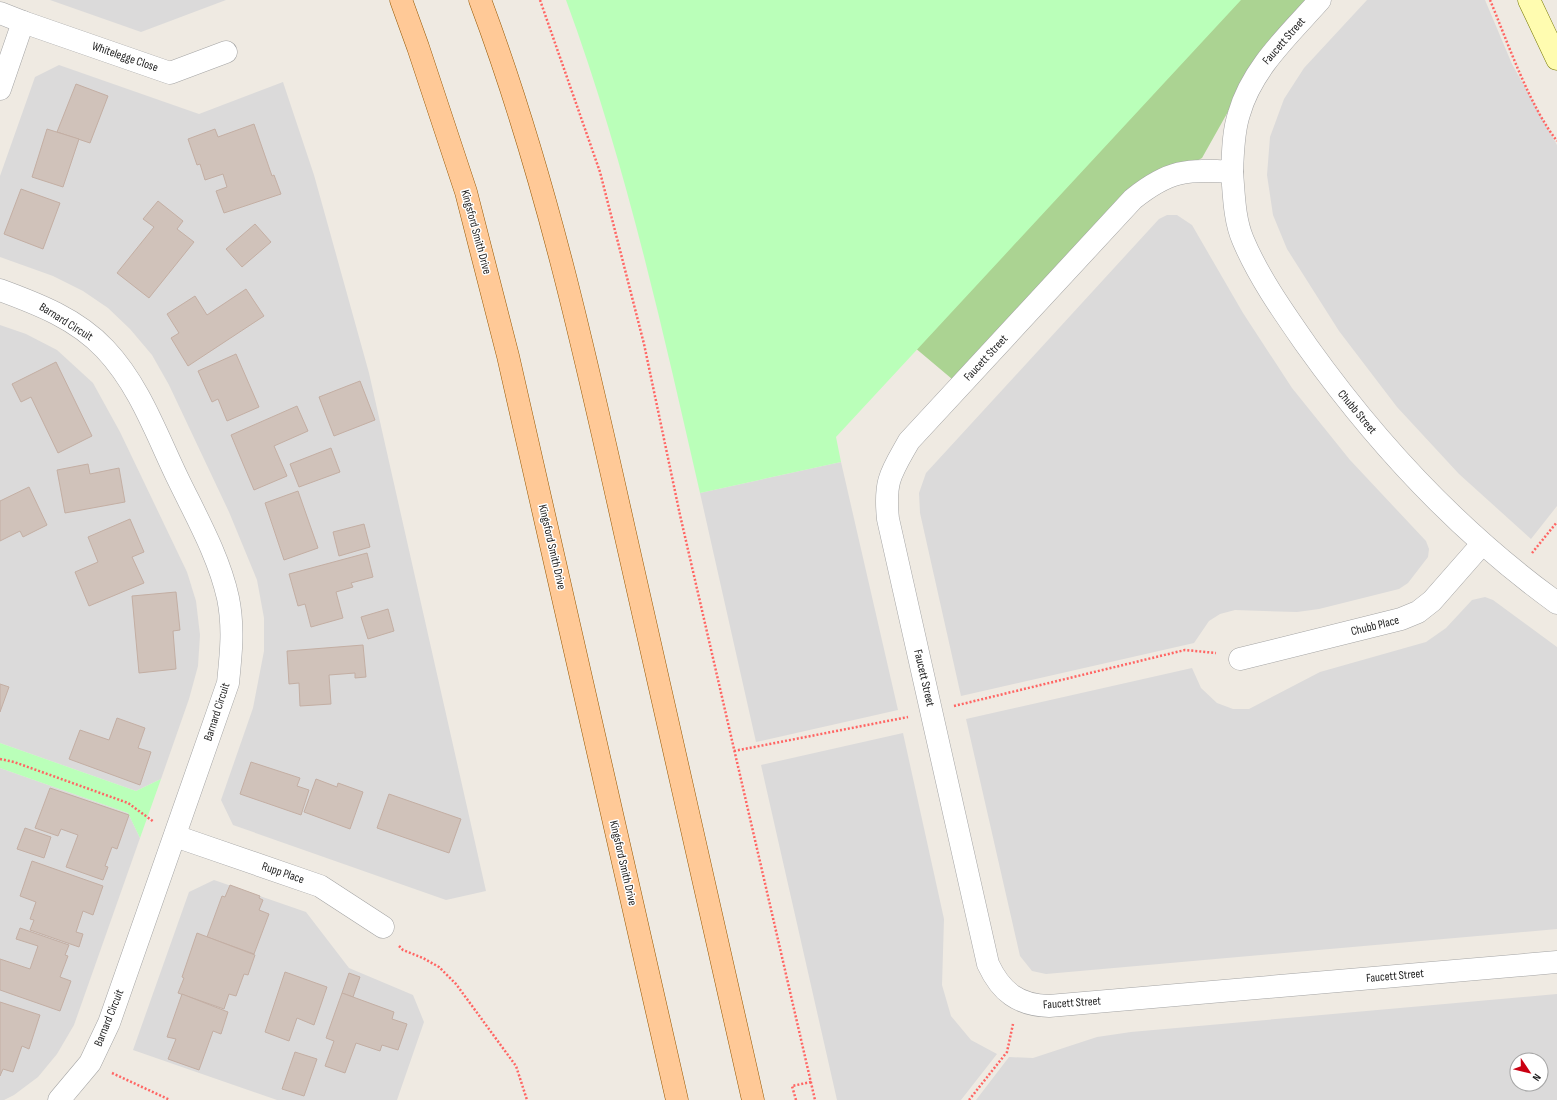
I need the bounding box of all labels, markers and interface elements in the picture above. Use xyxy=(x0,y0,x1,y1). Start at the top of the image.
street label: Faucett Street xyxy=(1259,14,1309,68)
street label: Whitelegge Close xyxy=(90,39,160,75)
street label: Kingsford Smith Drive xyxy=(457,188,495,276)
street label: Barnard Circuit xyxy=(36,300,96,345)
street label: Faucett Street xyxy=(961,331,1012,384)
street label: Chubb Street xyxy=(1334,387,1380,437)
street label: Kingsford Smith Drive xyxy=(535,503,569,591)
street label: Chubb Place xyxy=(1349,613,1401,639)
street label: Faucett Street xyxy=(910,648,938,708)
street label: Barnard Circuit xyxy=(201,681,234,743)
street label: Kingsford Smith Drive xyxy=(606,819,640,907)
street label: Rupp Place xyxy=(260,859,306,887)
street label: Faucett Street xyxy=(1365,966,1425,986)
street label: Barnard Circuit xyxy=(91,987,127,1049)
street label: Faucett Street xyxy=(1043,993,1102,1013)
north arrow xyxy=(1509,1052,1549,1092)
text: N xyxy=(1530,1071,1544,1084)

